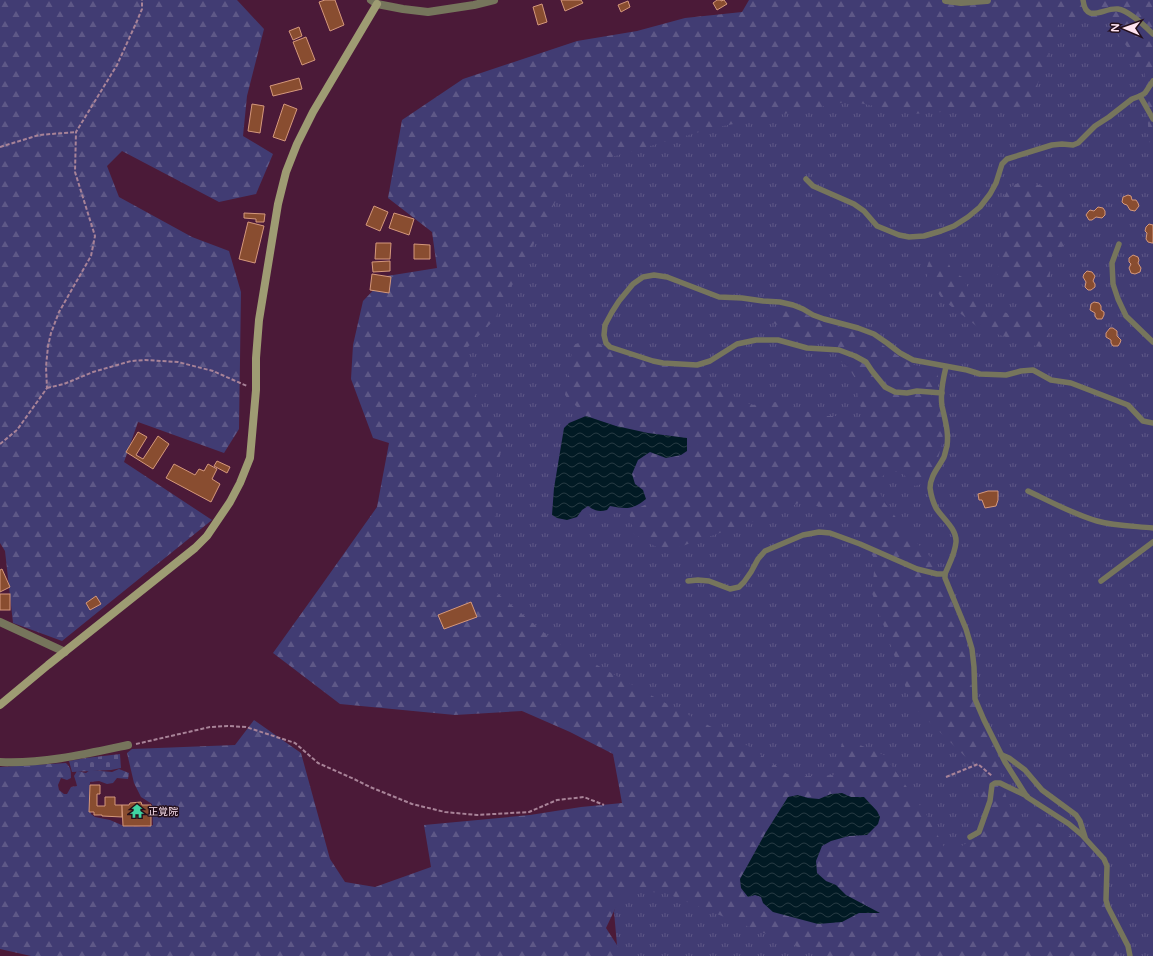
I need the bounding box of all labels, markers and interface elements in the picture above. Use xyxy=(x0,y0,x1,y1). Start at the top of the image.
north arrow xyxy=(1105,8,1145,48)
text: N xyxy=(1109,23,1122,32)
temple icon: 正覚院 xyxy=(129,803,145,819)
place label: 正覚院 xyxy=(148,806,178,818)

